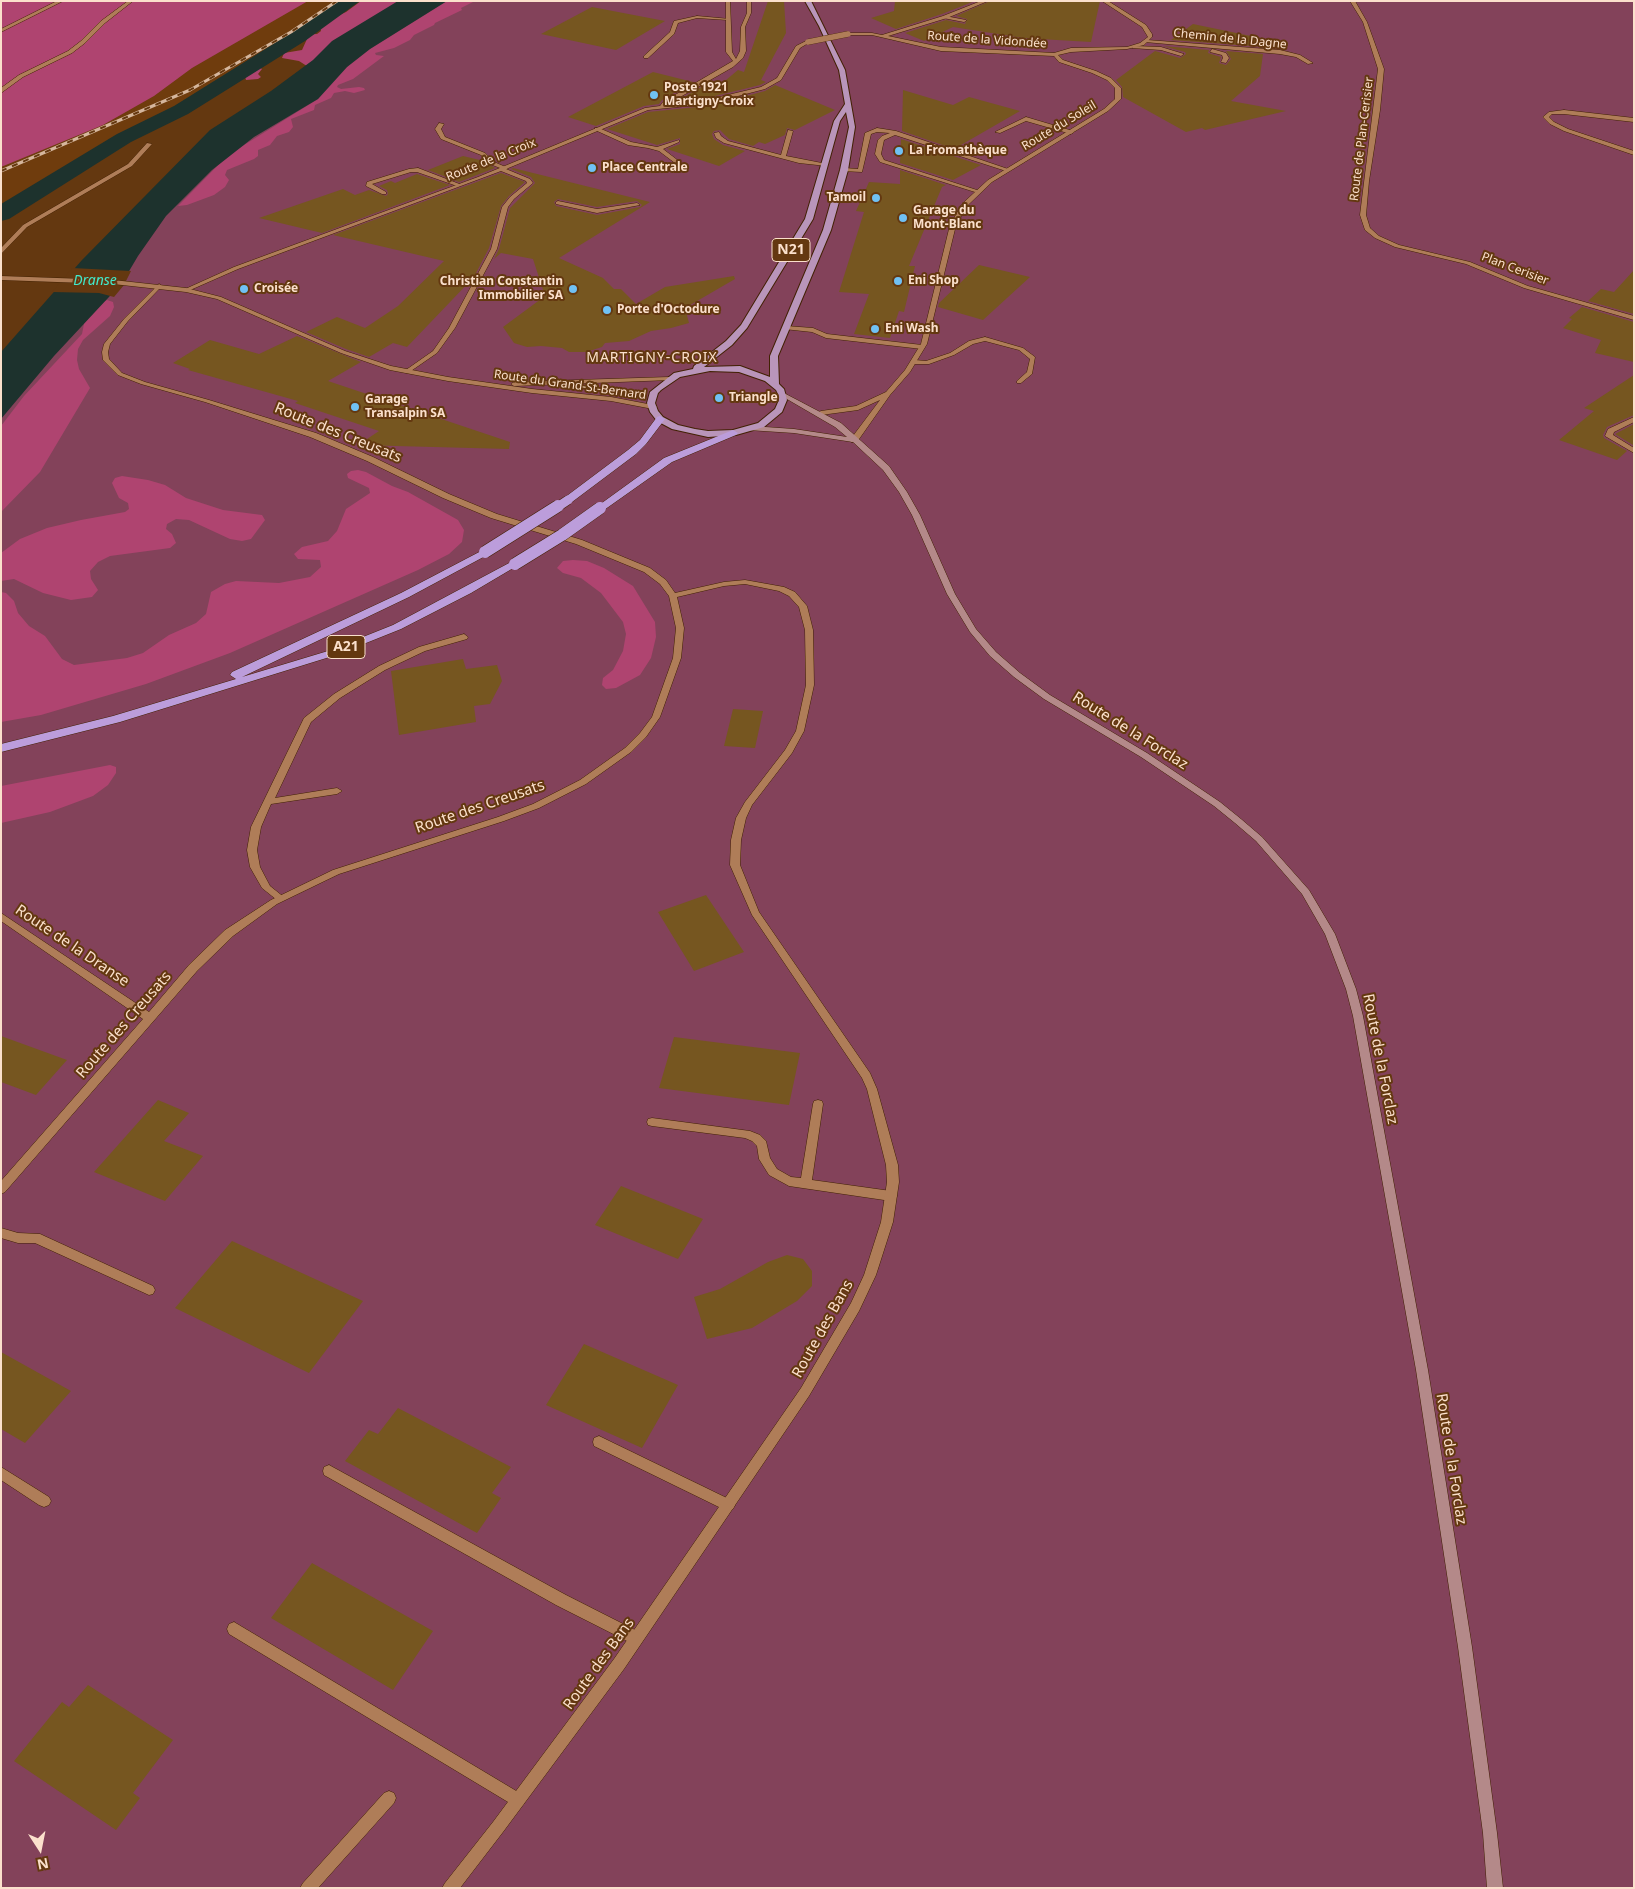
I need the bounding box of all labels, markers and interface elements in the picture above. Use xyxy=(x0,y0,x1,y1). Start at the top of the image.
street label: Chemin de la Dagne xyxy=(1173,26,1287,52)
street label: Route de la Vidondée xyxy=(927,29,1047,51)
street label: Route de Plan-Cerisier xyxy=(1347,76,1377,202)
place label: Poste 1921 Martigny-Croix xyxy=(664,81,754,109)
marker: Poste 1921 Martigny-Croix xyxy=(648,89,660,101)
street label: Route du Soleil xyxy=(1019,98,1099,154)
street label: Route de la Croix xyxy=(444,135,538,185)
place label: La Fromathèque xyxy=(909,144,1007,158)
marker: La Fromathèque xyxy=(893,145,905,157)
place label: Place Centrale xyxy=(602,161,688,175)
marker: Place Centrale xyxy=(586,162,598,174)
place label: Tamoil xyxy=(826,191,866,205)
marker: Tamoil xyxy=(870,192,882,204)
place label: Garage du Mont-Blanc xyxy=(913,204,981,232)
marker: Garage du Mont-Blanc xyxy=(897,212,909,224)
road number: N21 xyxy=(772,238,810,262)
street label: Plan Cerisier xyxy=(1479,250,1551,288)
water label: Dranse xyxy=(73,273,117,289)
place label: Eni Shop xyxy=(908,274,959,288)
place label: Christian Constantin Immobilier SA xyxy=(440,275,563,303)
marker: Eni Shop xyxy=(892,275,904,287)
place label: Croisée xyxy=(254,282,298,296)
marker: Croisée xyxy=(238,283,250,295)
marker: Christian Constantin Immobilier SA xyxy=(567,283,579,295)
place label: Porte d'Octodure xyxy=(617,303,720,317)
marker: Porte d'Octodure xyxy=(601,304,613,316)
place label: Eni Wash xyxy=(885,322,939,336)
marker: Eni Wash xyxy=(869,323,881,335)
district label: MARTIGNY-CROIX xyxy=(584,350,720,366)
street label: Route du Grand-St-Bernard xyxy=(493,367,647,403)
place label: Triangle xyxy=(729,391,778,405)
marker: Triangle xyxy=(713,392,725,404)
place label: Garage Transalpin SA xyxy=(365,393,445,421)
street label: Route des Creusats xyxy=(272,399,404,467)
marker: Garage Transalpin SA xyxy=(349,401,361,413)
road number: A21 xyxy=(327,636,365,659)
street label: Route de la Forclaz xyxy=(1069,688,1191,774)
street label: Route des Creusats xyxy=(413,776,547,838)
street label: Route de la Dranse xyxy=(12,901,132,991)
street label: Route des Creusats xyxy=(73,968,175,1082)
street label: Route de la Forclaz xyxy=(1359,992,1401,1126)
street label: Route des Bans xyxy=(789,1277,857,1381)
street label: Route de la Forclaz xyxy=(1432,1392,1470,1526)
street label: Route des Bans xyxy=(560,1615,638,1713)
north arrow xyxy=(15,1824,65,1874)
text: N xyxy=(36,1854,50,1875)

